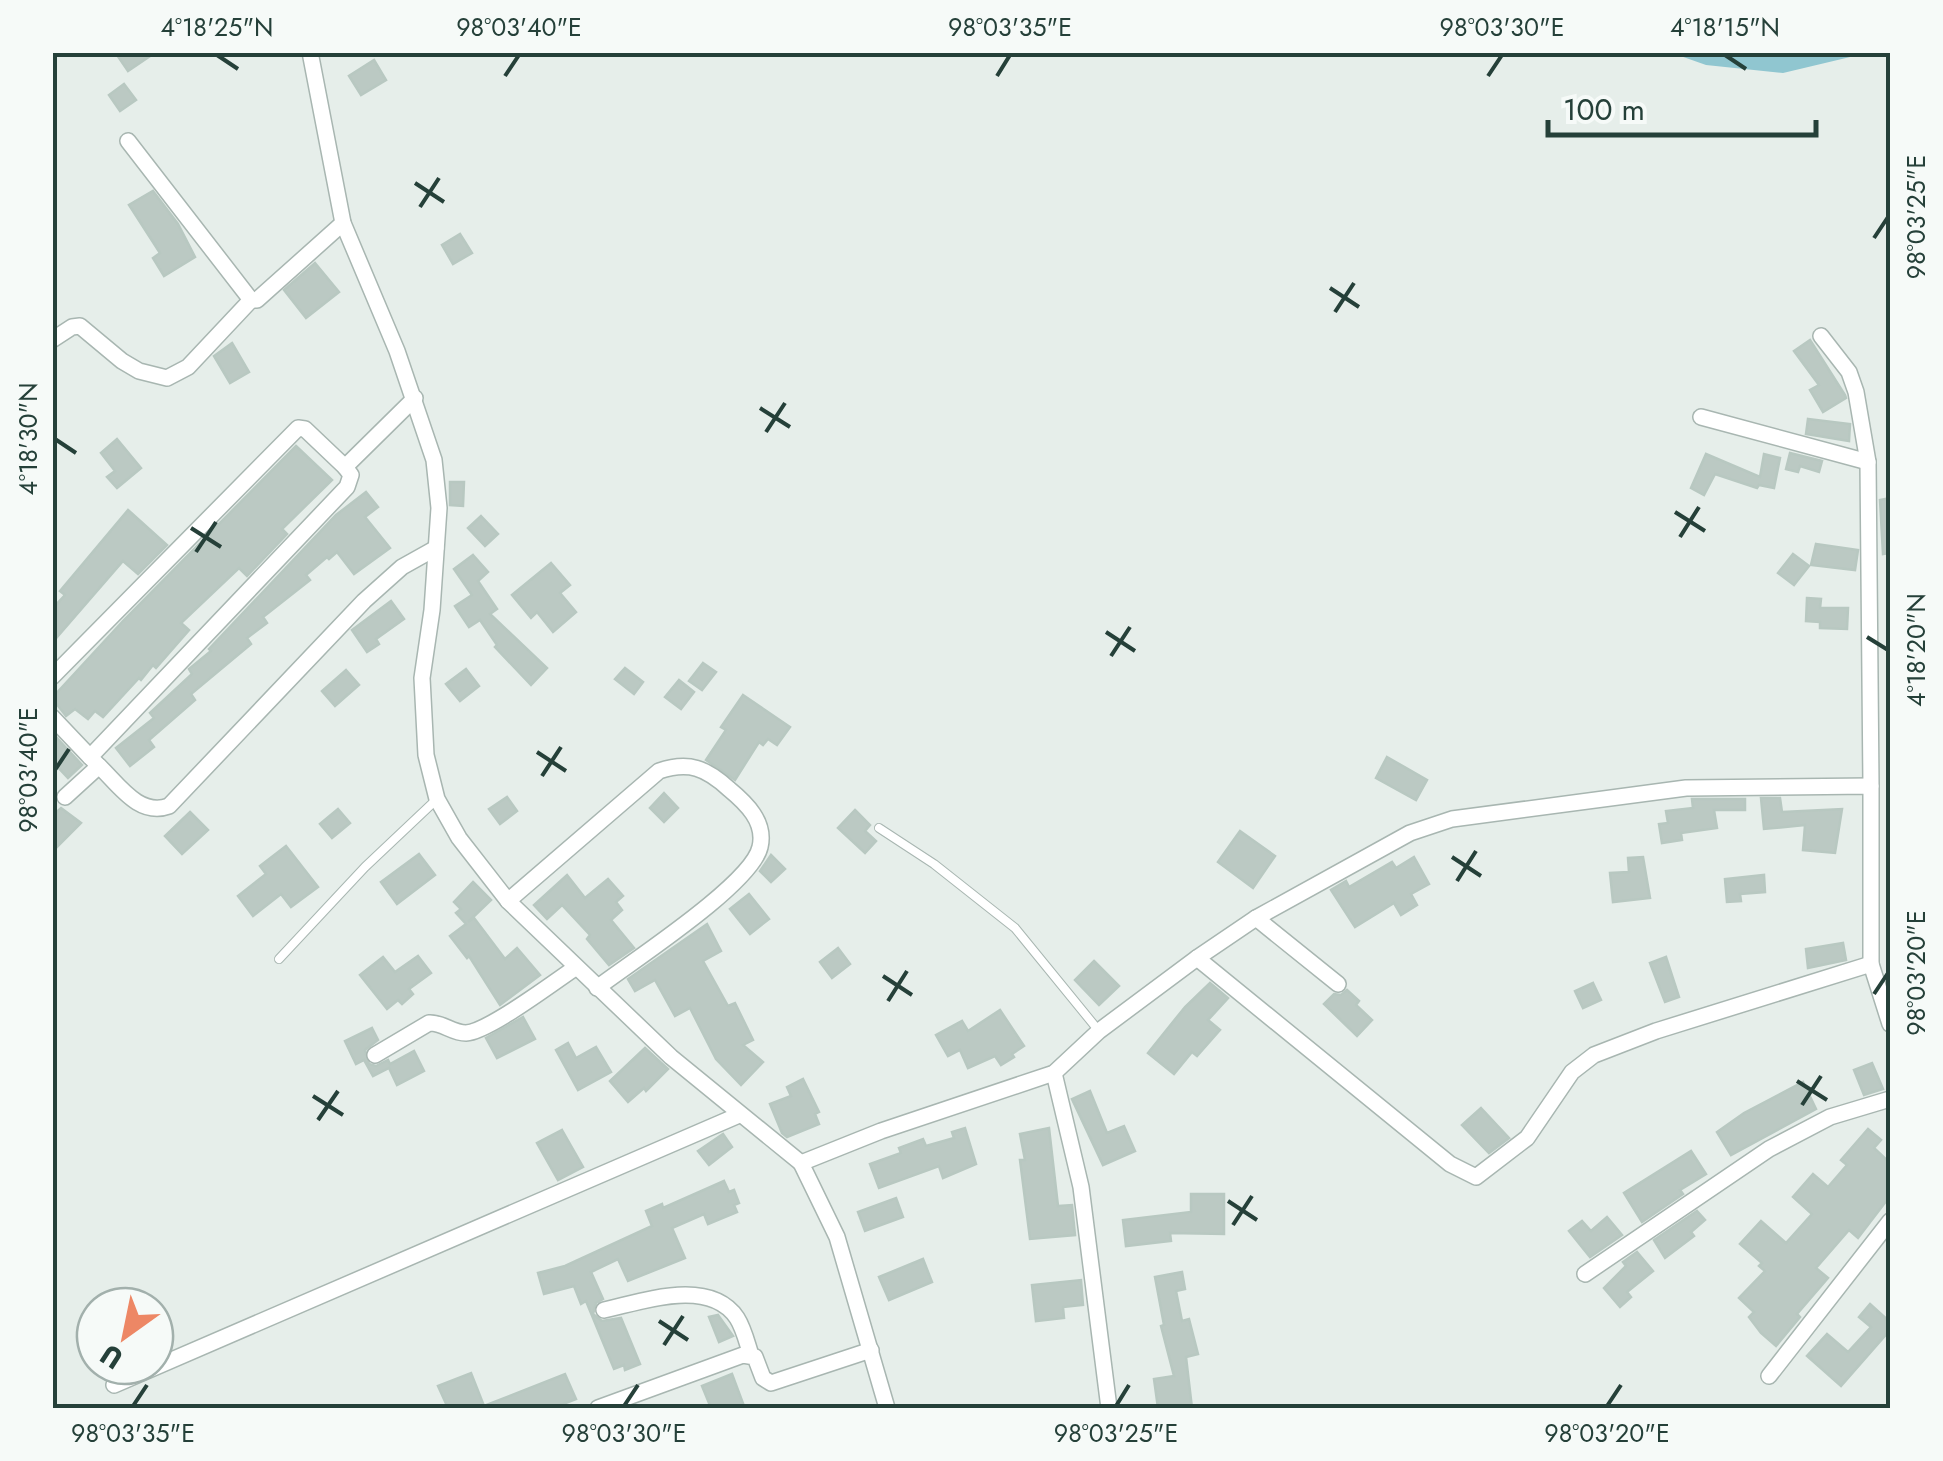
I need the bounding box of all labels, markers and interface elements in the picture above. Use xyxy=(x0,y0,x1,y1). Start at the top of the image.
text: 4°18'25"N xyxy=(161,9,273,45)
text: 98°03'40"E xyxy=(456,9,582,45)
text: 98°03'35"E xyxy=(948,9,1072,45)
text: 98°03'30"E xyxy=(1440,9,1564,45)
text: 4°18'15"N xyxy=(1670,9,1780,45)
scale bar xyxy=(1548,75,1816,137)
text: 100 m xyxy=(1563,88,1645,131)
text: 98°03'25"E xyxy=(1898,155,1934,279)
text: 4°18'30"N xyxy=(10,382,46,496)
text: 4°18'20"N xyxy=(1898,593,1934,707)
text: 98°03'40"E xyxy=(10,707,46,833)
text: 98°03'20"E xyxy=(1898,910,1934,1036)
north arrow xyxy=(75,1286,175,1386)
text: U xyxy=(92,1334,131,1379)
text: 98°03'35"E xyxy=(71,1415,195,1451)
text: 98°03'30"E xyxy=(562,1415,686,1451)
text: 98°03'25"E xyxy=(1054,1415,1178,1451)
text: 98°03'20"E xyxy=(1544,1415,1670,1451)

